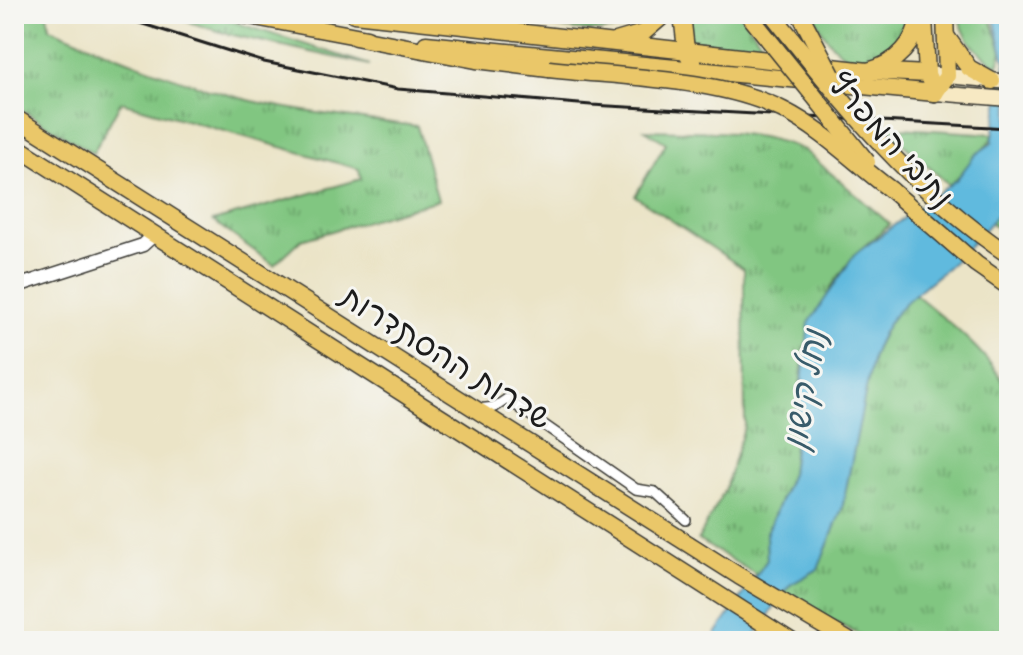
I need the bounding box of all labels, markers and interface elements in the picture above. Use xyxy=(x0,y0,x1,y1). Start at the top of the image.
street label: נתיבי המפרץ xyxy=(815,64,962,221)
street label: שדרות ההסתדרות xyxy=(328,275,559,444)
water label: נחל קישון xyxy=(773,325,843,454)

